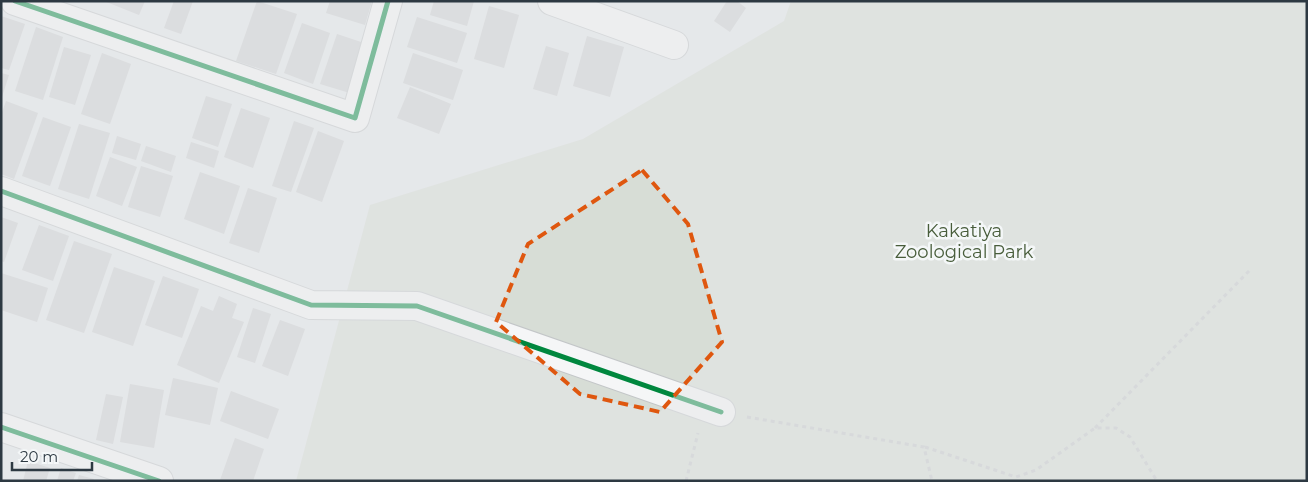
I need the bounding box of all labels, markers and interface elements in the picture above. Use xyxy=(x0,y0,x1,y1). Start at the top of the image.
park label: Kakatiya Zoological Park xyxy=(895,220,1034,263)
scale bar xyxy=(12,440,92,472)
text: 20 m xyxy=(20,447,58,466)

